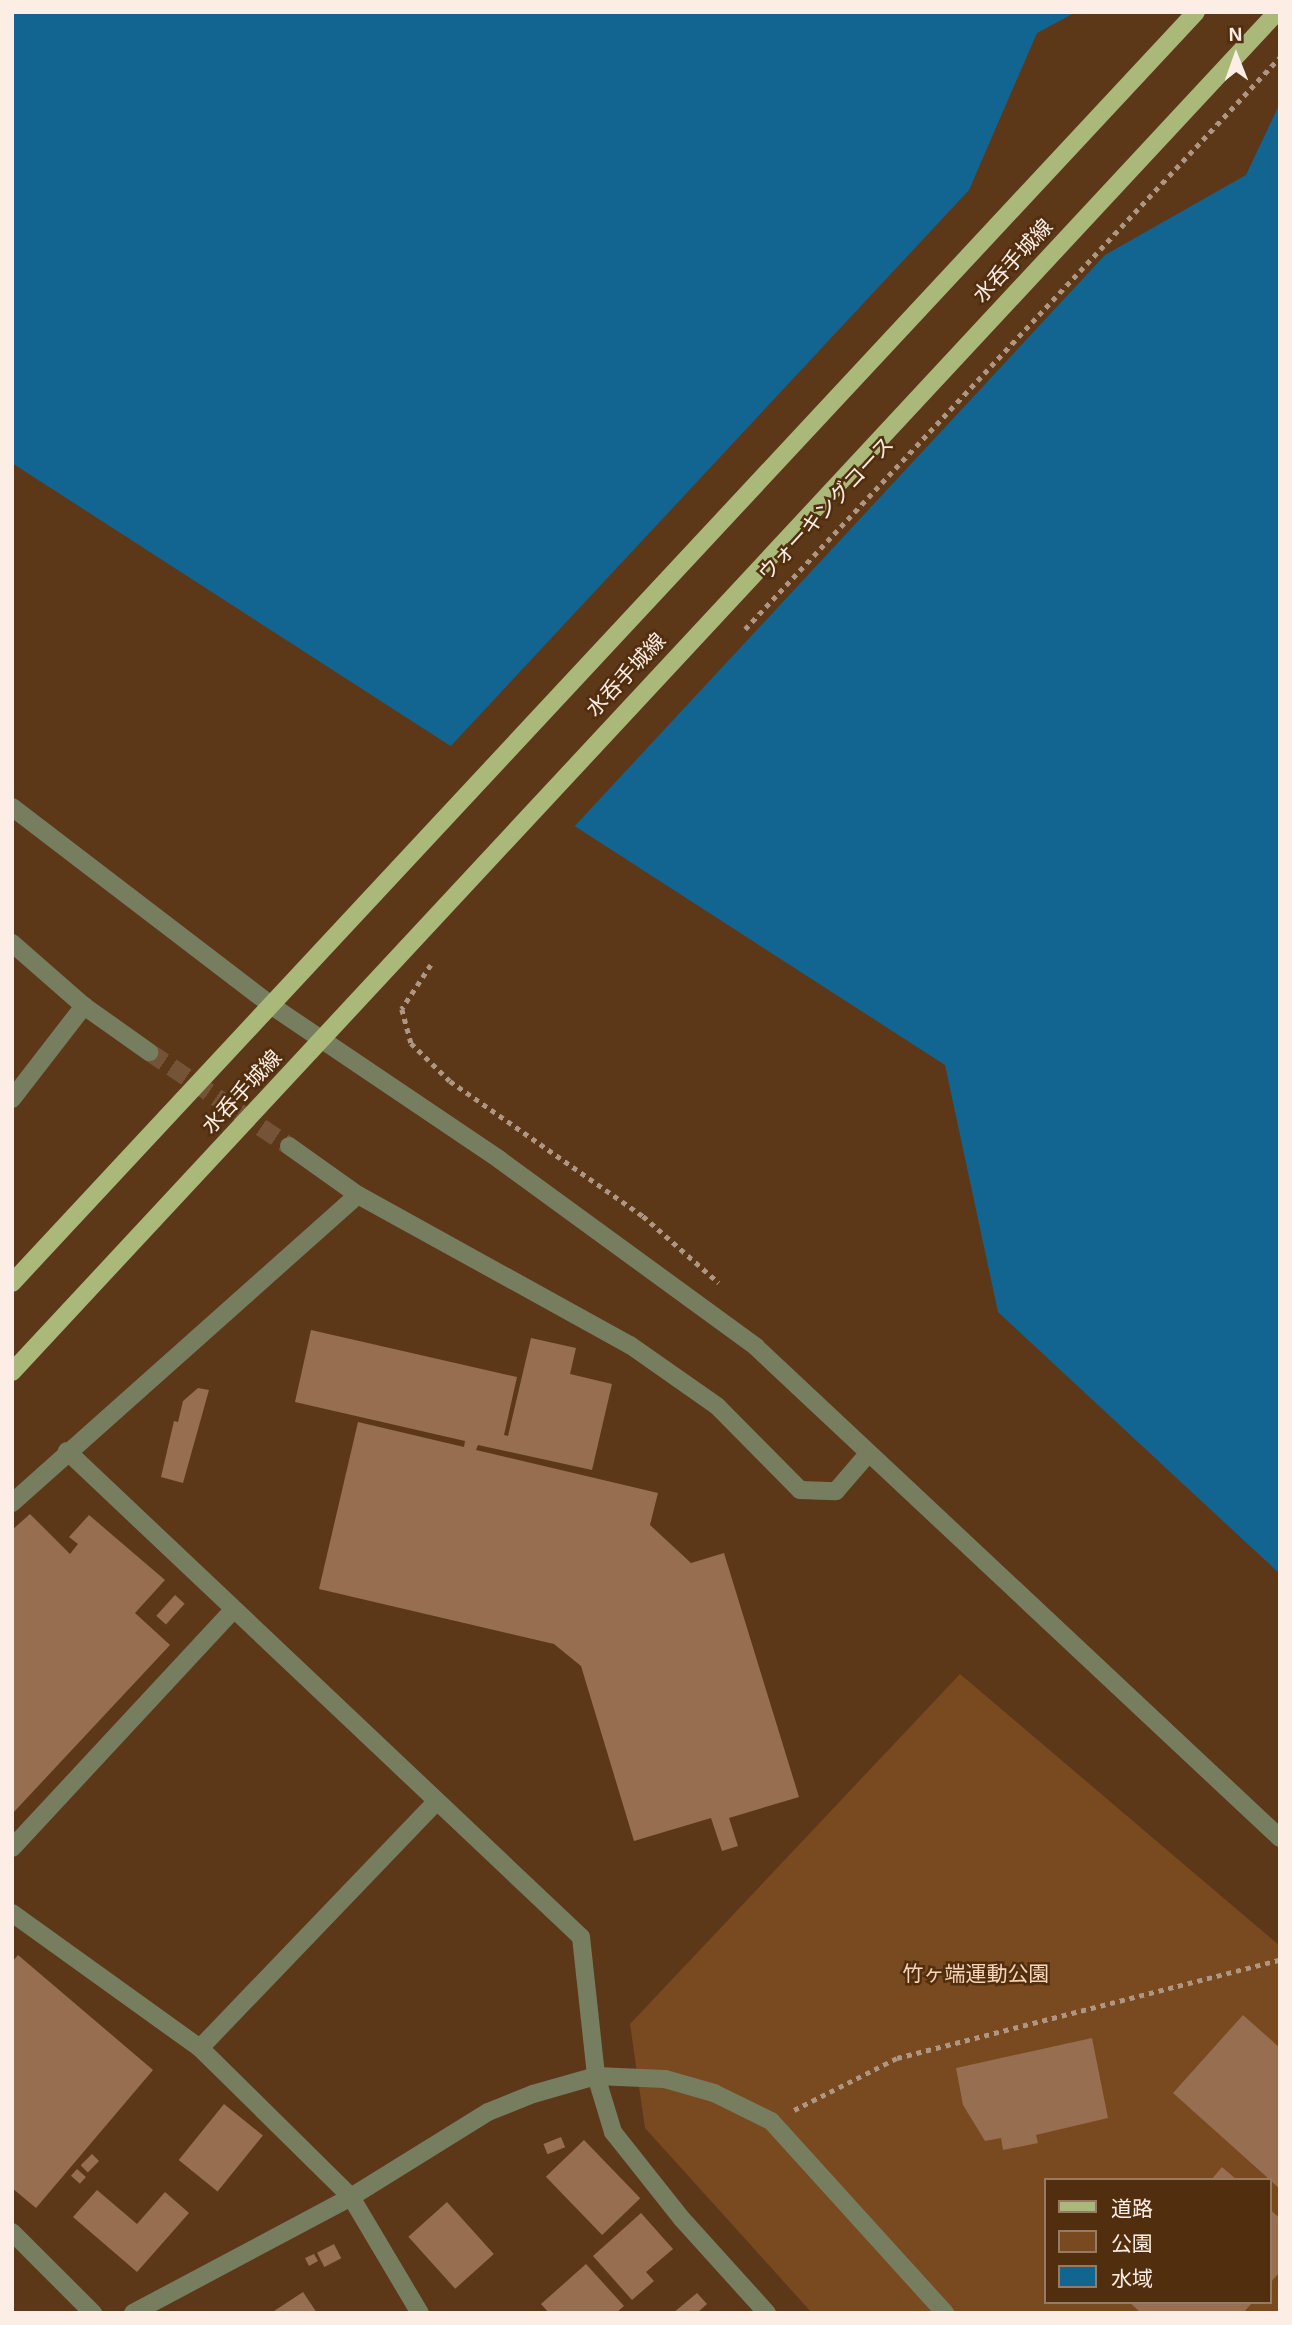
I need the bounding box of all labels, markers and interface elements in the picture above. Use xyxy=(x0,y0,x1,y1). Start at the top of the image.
north arrow xyxy=(1201,21,1271,91)
text: N xyxy=(1229,24,1243,45)
street label: 水呑手城線 xyxy=(968,214,1058,308)
street label: ウォーキングコース xyxy=(752,431,900,587)
street label: 水呑手城線 xyxy=(581,628,671,722)
street label: 水呑手城線 xyxy=(197,1045,287,1139)
park label: 竹ヶ端運動公園 xyxy=(903,1961,1049,1987)
legend xyxy=(1044,2178,1271,2304)
text: 道路 xyxy=(1111,2197,1153,2220)
text: 公園 xyxy=(1111,2232,1153,2255)
text: 水域 xyxy=(1111,2267,1153,2290)

